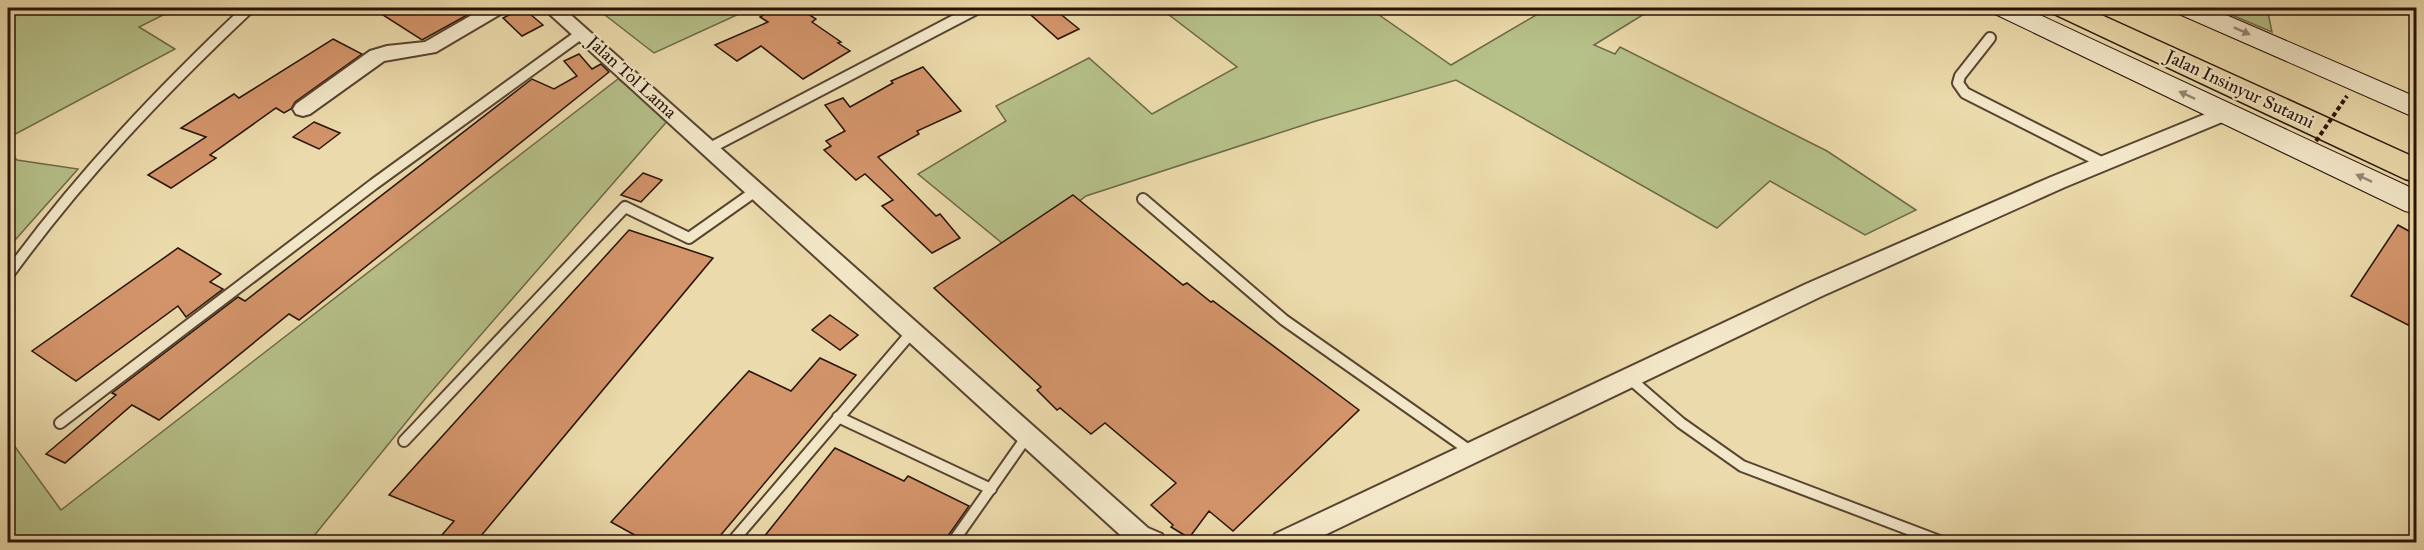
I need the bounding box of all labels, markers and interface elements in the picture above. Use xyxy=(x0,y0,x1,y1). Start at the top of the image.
one-way arrow xyxy=(2233,27,2251,36)
street label: Jalan Tol Lama xyxy=(581,30,682,124)
street label: Jalan Insinyur Sutami xyxy=(2160,44,2318,134)
one-way arrow xyxy=(2179,90,2196,99)
one-way arrow xyxy=(2355,174,2372,183)

